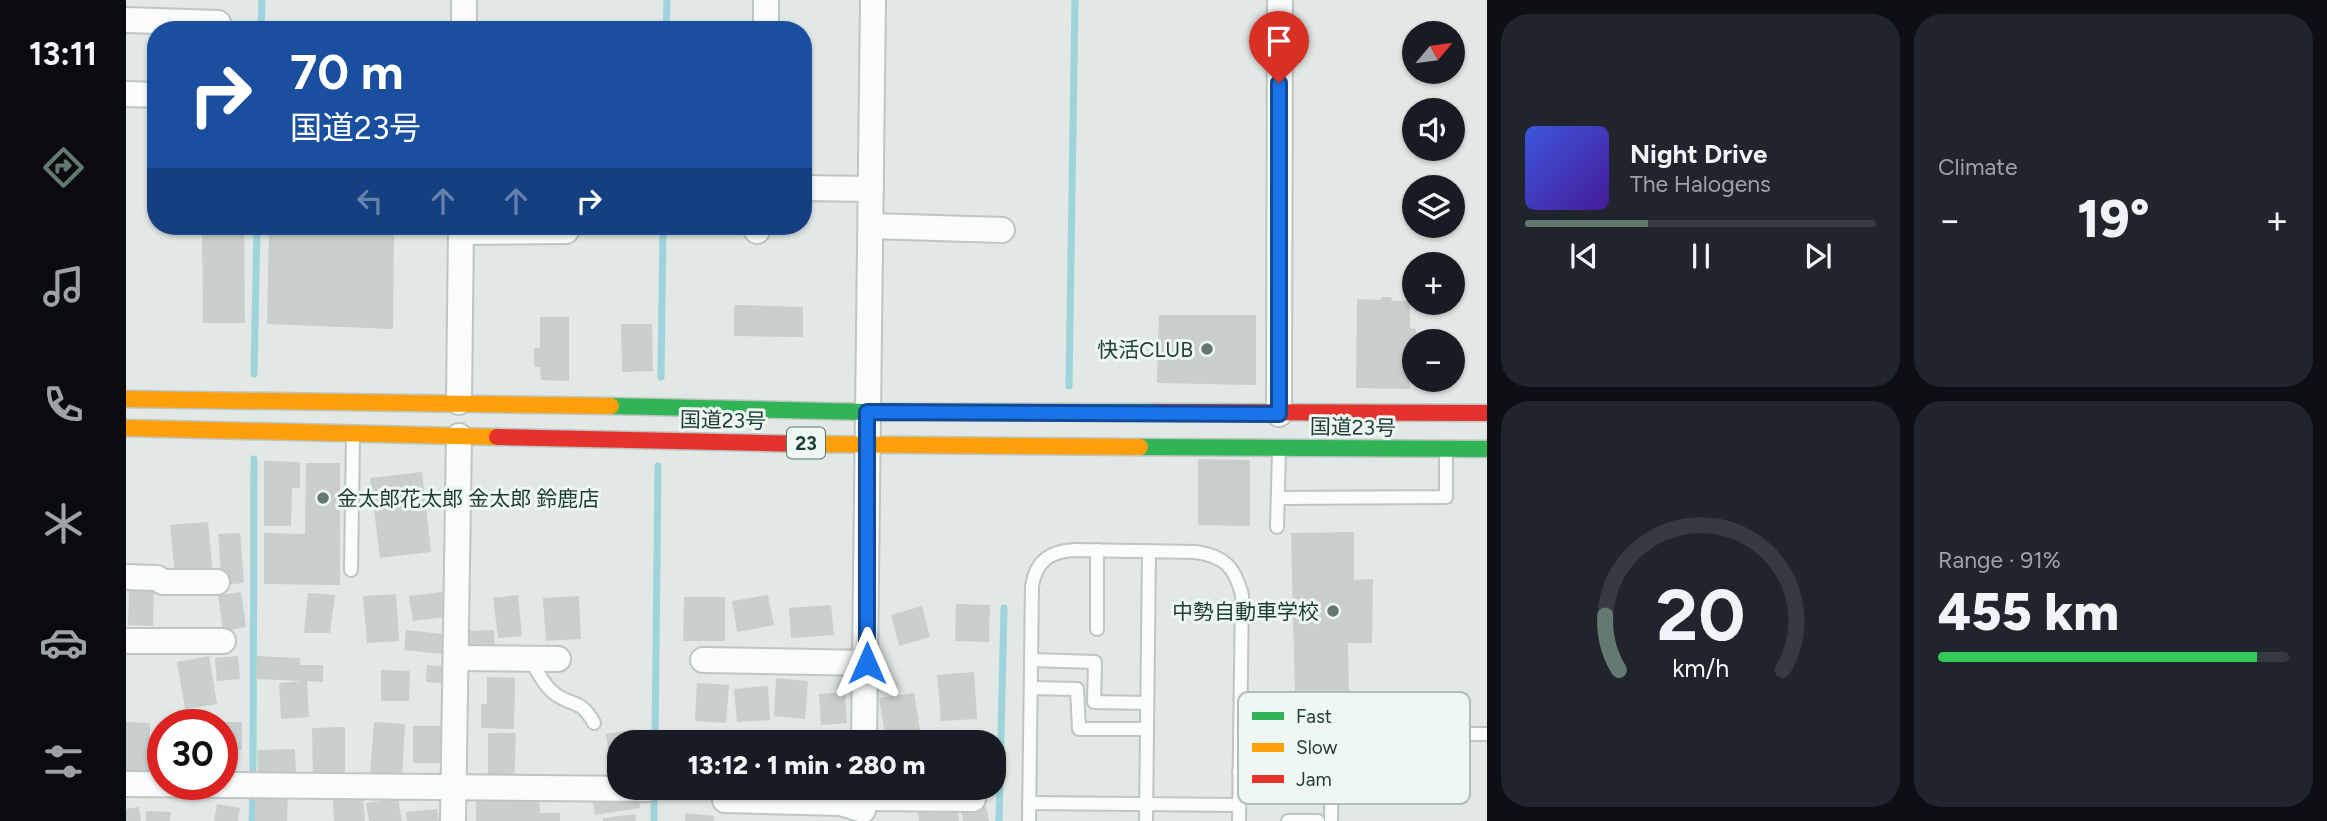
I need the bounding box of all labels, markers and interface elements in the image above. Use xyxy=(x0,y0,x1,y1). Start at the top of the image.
pin xyxy=(1249,11,1309,83)
north arrow xyxy=(1402,21,1465,84)
map controls xyxy=(1402,21,1465,392)
icon: arrive xyxy=(1260,22,1298,60)
text: 13:11 xyxy=(29,35,97,73)
text: 70 m xyxy=(290,42,403,101)
icon: right xyxy=(175,49,266,140)
button: sound xyxy=(1402,98,1465,161)
text: 国道23号 xyxy=(290,109,421,147)
text: Night Drive xyxy=(1630,138,1767,170)
icon: directions xyxy=(39,143,88,192)
text: Climate xyxy=(1938,153,2017,181)
text: The Halogens xyxy=(1630,170,1771,198)
button: layers xyxy=(1402,175,1465,238)
icon: left xyxy=(351,182,389,220)
icon: ahead xyxy=(424,182,462,220)
icon: ahead xyxy=(497,182,535,220)
icon: right xyxy=(570,182,608,220)
text: 19° xyxy=(2077,188,2150,250)
text: − xyxy=(1938,197,1962,243)
text: + xyxy=(2265,197,2289,243)
icon: previous xyxy=(1565,237,1603,275)
icon: pause xyxy=(1682,237,1720,275)
icon: next xyxy=(1799,237,1837,275)
button: + xyxy=(1402,252,1465,315)
icon: music xyxy=(39,262,88,311)
button: − xyxy=(1402,329,1465,392)
place label: 快活CLUB xyxy=(1097,337,1193,362)
marker: 快活CLUB xyxy=(1199,341,1215,357)
icon: phone xyxy=(39,380,88,429)
street label: 国道23号 xyxy=(680,407,766,433)
street label: 国道23号 xyxy=(1310,414,1396,440)
road number: 23 xyxy=(787,428,825,458)
place label: 金太郎花太郎 金太郎 鈴鹿店 xyxy=(337,486,599,511)
marker: 金太郎花太郎 金太郎 鈴鹿店 xyxy=(315,490,331,506)
icon: climate xyxy=(39,499,88,548)
text: Range · 91% xyxy=(1938,546,2061,574)
text: 20 xyxy=(1656,571,1745,658)
text: 455 km xyxy=(1938,581,2119,643)
place label: 中勢自動車学校 xyxy=(1172,599,1319,624)
marker: 中勢自動車学校 xyxy=(1325,603,1341,619)
icon: car xyxy=(39,618,88,667)
position arrow xyxy=(830,626,904,700)
text: km/h xyxy=(1672,653,1729,683)
legend xyxy=(1238,692,1470,804)
text: Fast xyxy=(1296,705,1332,728)
speed limit sign: 30 xyxy=(147,709,238,800)
text: Slow xyxy=(1296,736,1338,759)
icon: filters xyxy=(39,737,88,786)
text: 13:12 · 1 min · 280 m xyxy=(688,749,925,781)
text: Jam xyxy=(1296,768,1332,791)

